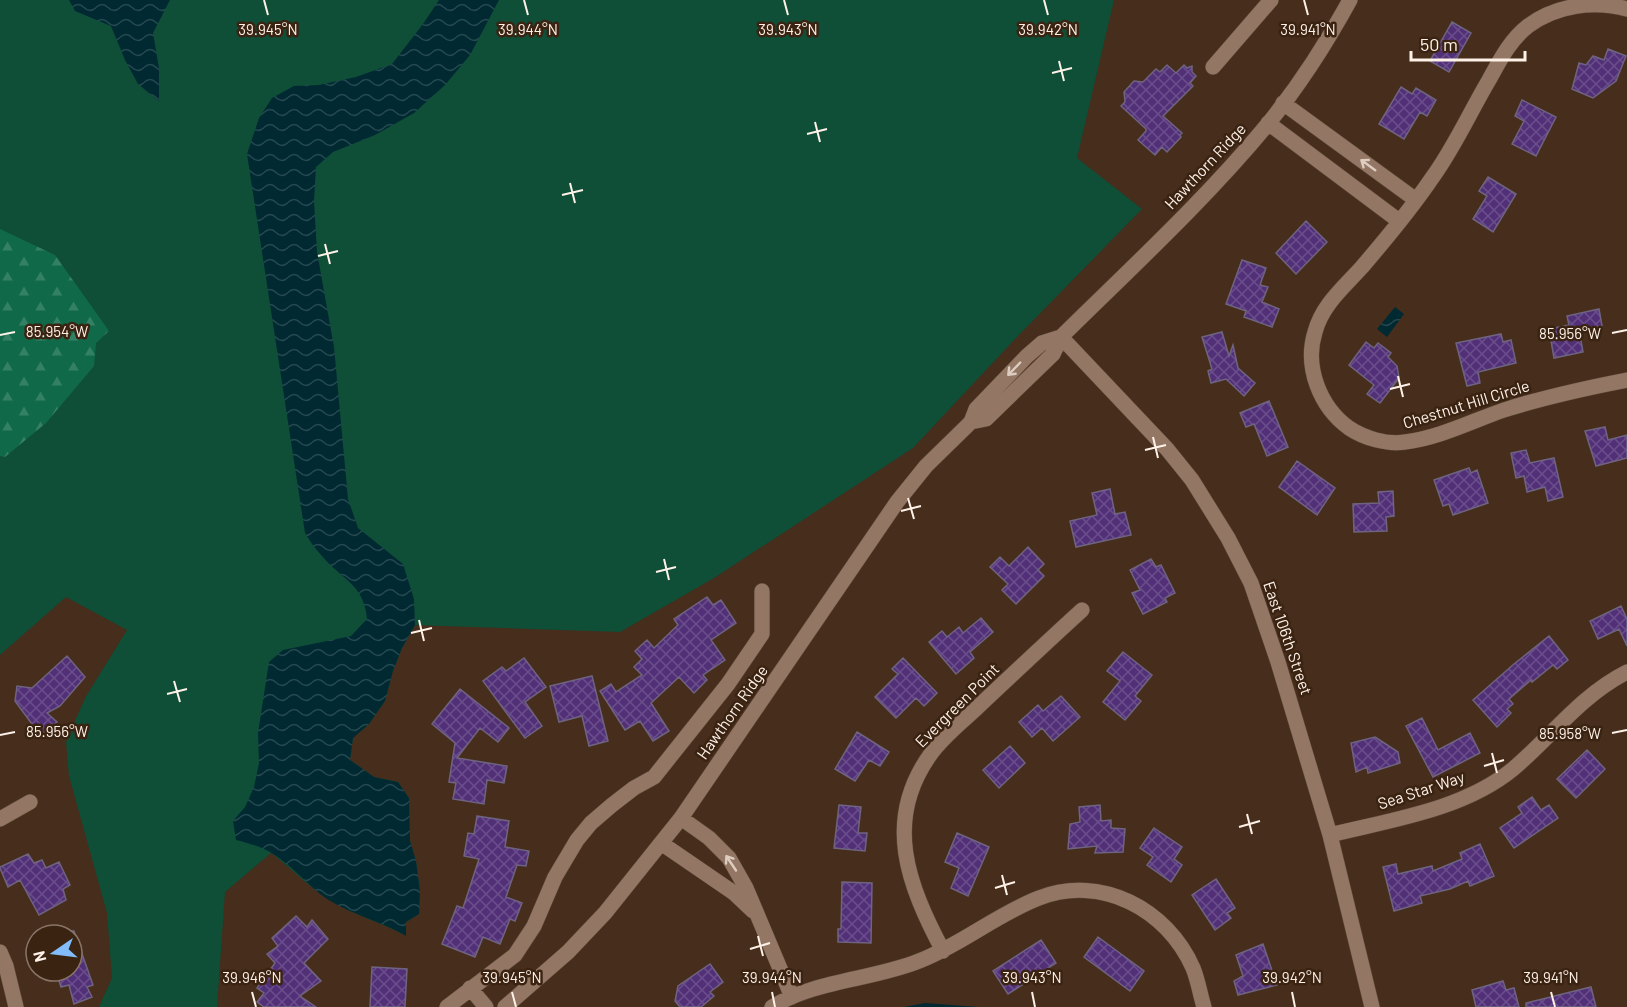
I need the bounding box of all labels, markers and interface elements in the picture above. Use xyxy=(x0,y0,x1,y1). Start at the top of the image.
text: 39.945°N xyxy=(238,20,298,38)
text: 39.944°N xyxy=(498,20,558,38)
text: 39.943°N xyxy=(758,20,818,38)
text: 39.942°N xyxy=(1018,20,1078,38)
text: 39.941°N xyxy=(1280,20,1336,38)
scale bar xyxy=(1411,24,1525,62)
text: 50 m xyxy=(1420,33,1458,55)
street label: Hawthorn Ridge xyxy=(1160,119,1249,213)
one-way arrow xyxy=(1361,159,1377,171)
text: 85.954°W xyxy=(26,322,88,340)
text: 85.956°W xyxy=(1539,324,1601,342)
one-way arrow xyxy=(1007,361,1021,376)
street label: Chestnut Hill Circle xyxy=(1400,375,1532,432)
street label: East 106th Street xyxy=(1260,579,1317,697)
street label: Evergreen Point xyxy=(911,659,1003,751)
street label: Hawthorn Ridge xyxy=(692,661,771,762)
text: 85.956°W xyxy=(26,722,88,740)
text: 85.958°W xyxy=(1539,724,1601,742)
street label: Sea Star Way xyxy=(1375,766,1467,813)
one-way arrow xyxy=(725,855,737,872)
north arrow xyxy=(24,923,84,983)
text: N xyxy=(28,949,49,964)
text: 39.946°N xyxy=(222,968,282,986)
text: 39.945°N xyxy=(482,968,542,986)
text: 39.944°N xyxy=(742,968,802,986)
text: 39.943°N xyxy=(1002,968,1062,986)
text: 39.942°N xyxy=(1262,968,1322,986)
text: 39.941°N xyxy=(1523,968,1579,986)

